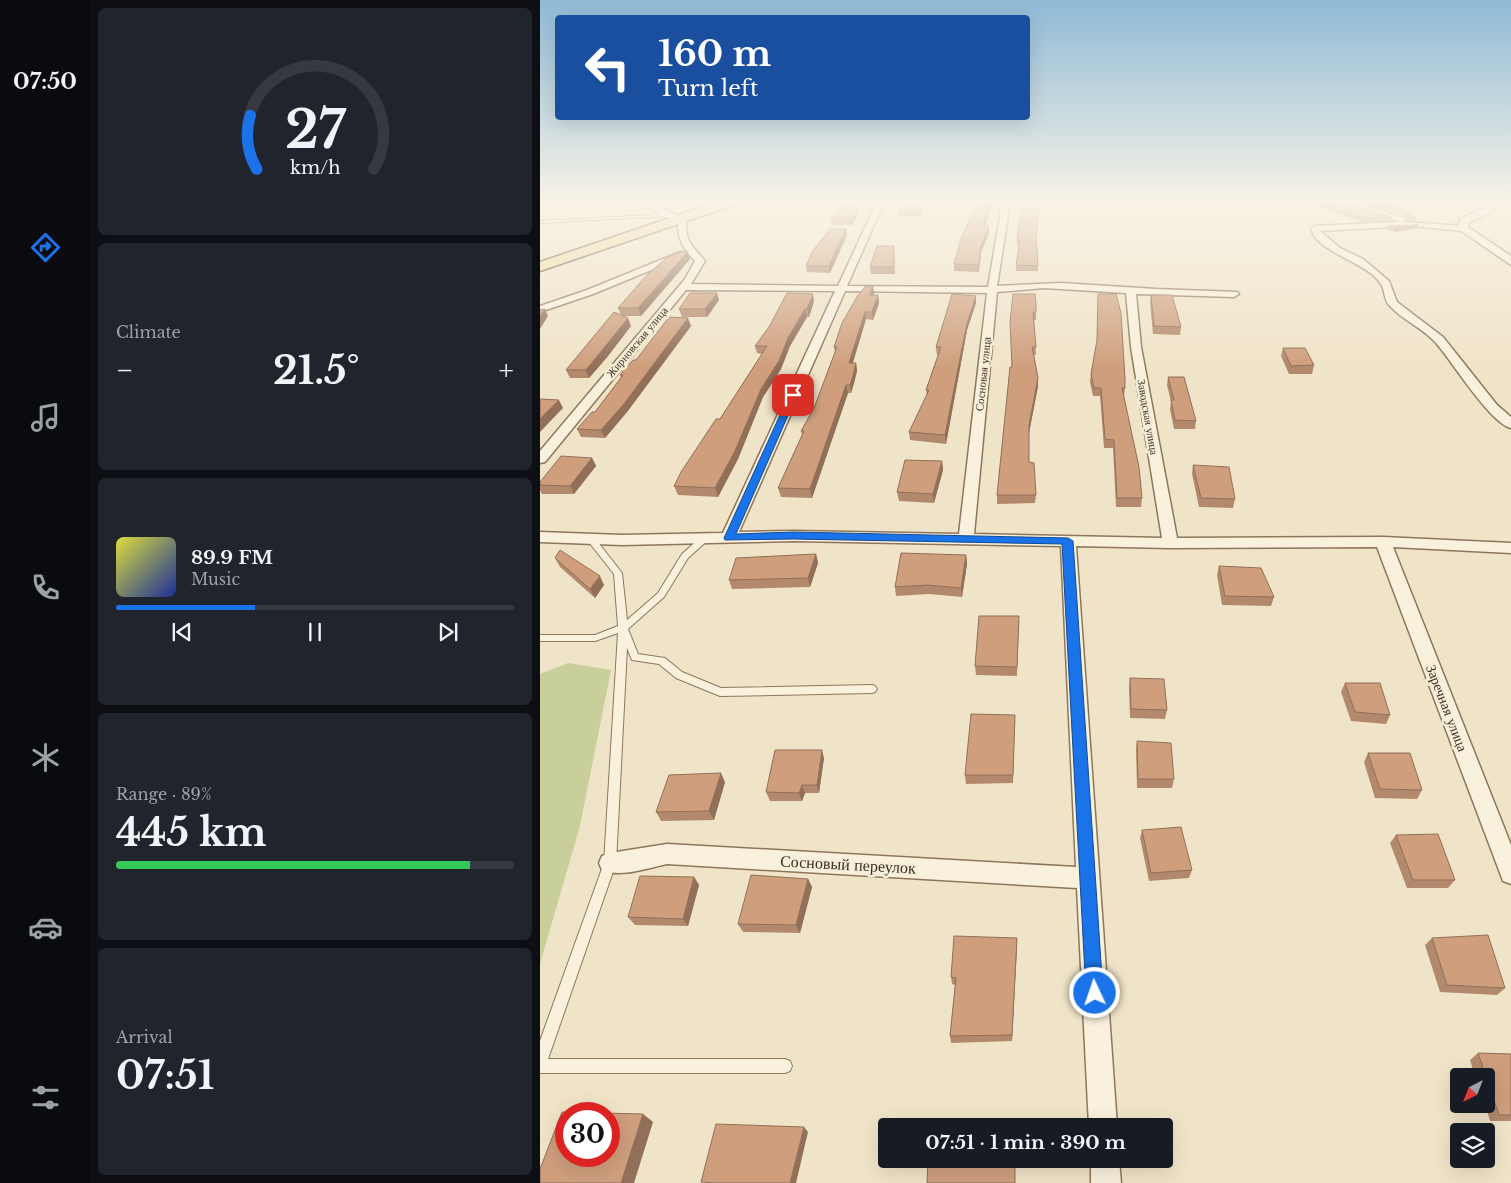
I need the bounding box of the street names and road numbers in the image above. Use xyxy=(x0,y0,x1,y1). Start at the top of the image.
street label: Жирновская улица xyxy=(603,304,671,380)
street label: Сосновая улица xyxy=(972,336,994,412)
street label: Заводская улица xyxy=(1134,378,1162,456)
street label: Заречная улица xyxy=(1422,662,1472,755)
street label: Сосновый переулок xyxy=(780,850,916,878)

